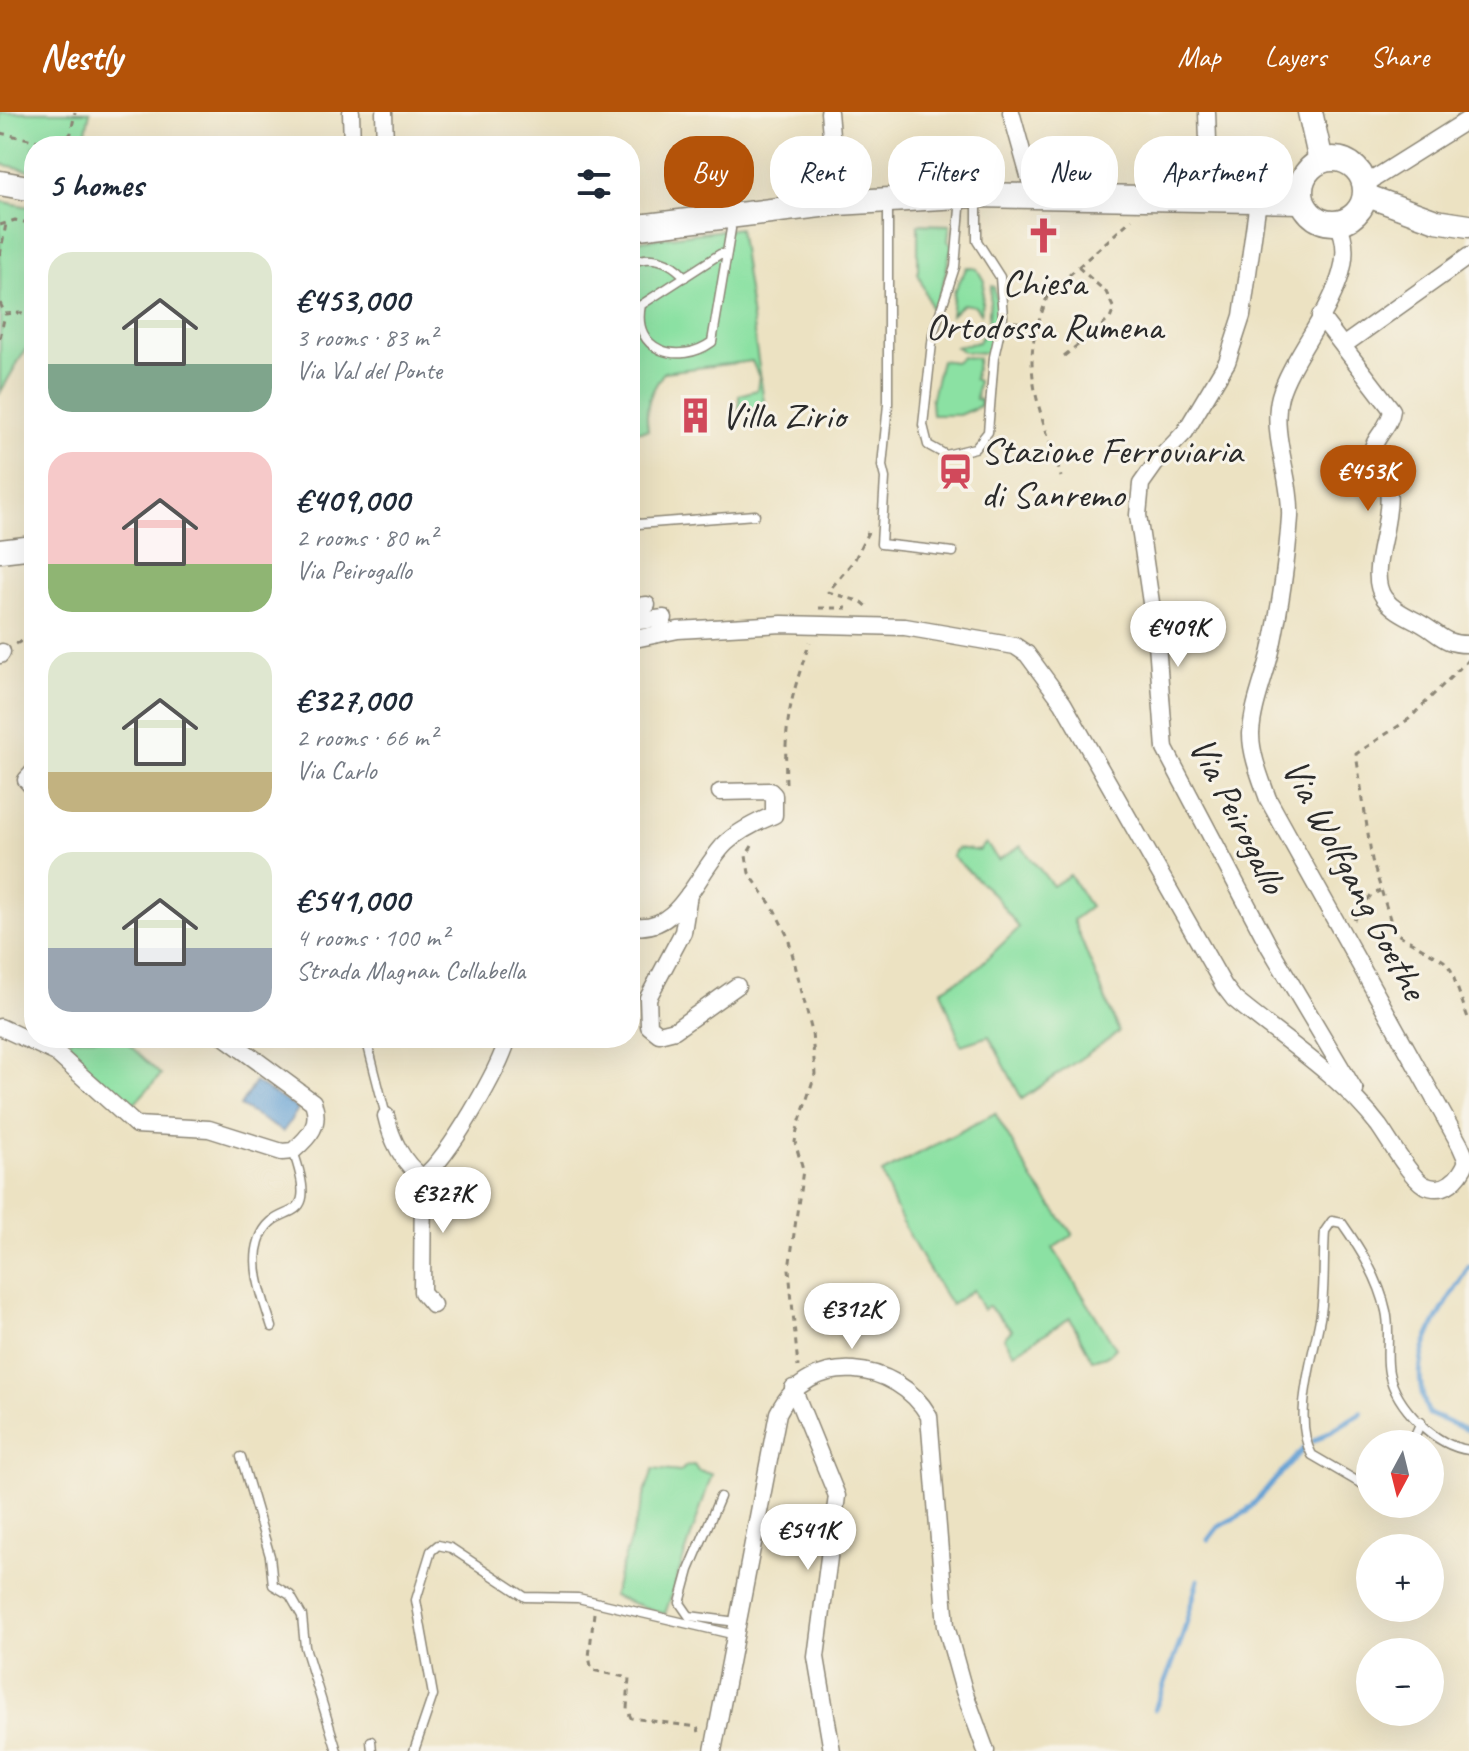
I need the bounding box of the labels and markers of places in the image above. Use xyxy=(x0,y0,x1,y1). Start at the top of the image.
church icon: Chiesa Ortodossa Rumena xyxy=(1025,217,1063,255)
place label: Chiesa Ortodossa Rumena xyxy=(925,259,1166,350)
place label: Villa Zirio xyxy=(721,392,849,439)
building icon: Villa Zirio xyxy=(676,396,714,434)
place label: Stazione Ferroviaria di Sanremo xyxy=(981,427,1245,518)
pin: €453K xyxy=(1312,445,1424,513)
station icon: Stazione Ferroviaria di Sanremo xyxy=(936,453,974,491)
pin: €409K xyxy=(1122,601,1234,669)
pin: €327K xyxy=(387,1167,499,1235)
pin: €312K xyxy=(796,1283,908,1351)
pin: €541K xyxy=(752,1504,864,1572)

